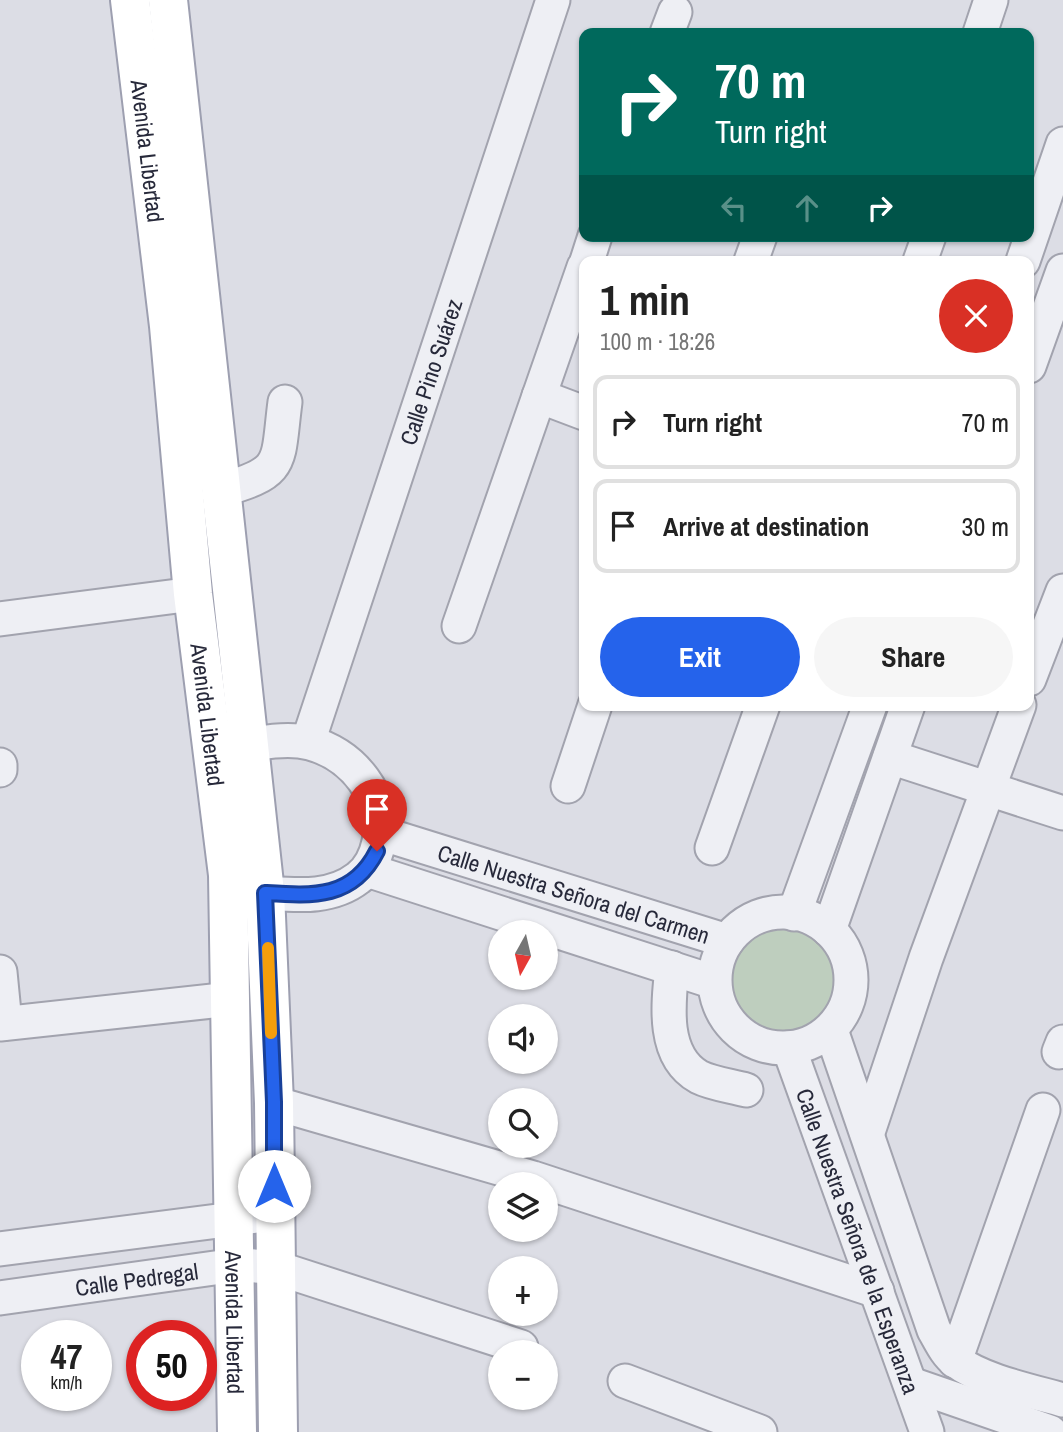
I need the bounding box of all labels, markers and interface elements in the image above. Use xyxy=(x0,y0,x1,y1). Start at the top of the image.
text: 70 m xyxy=(715,47,807,113)
icon: right xyxy=(600,56,691,147)
street label: Avenida Libertad xyxy=(124,77,172,224)
text: Turn right xyxy=(715,110,827,153)
icon: left xyxy=(715,189,753,227)
icon: ahead xyxy=(788,189,826,227)
icon: right xyxy=(861,189,899,227)
text: 1 min xyxy=(600,272,690,328)
button: close xyxy=(939,279,1013,353)
street label: Calle Pino Suárez xyxy=(392,295,469,449)
text: 100 m · 18:26 xyxy=(600,326,715,357)
icon: right xyxy=(604,403,642,441)
text: Turn right xyxy=(663,405,762,440)
text: 70 m xyxy=(962,405,1009,440)
icon: arrive xyxy=(604,507,642,545)
text: Arrive at destination xyxy=(663,509,869,544)
text: 30 m xyxy=(962,509,1009,544)
button: Exit xyxy=(600,617,800,697)
button: Share xyxy=(814,617,1013,697)
street label: Avenida Libertad xyxy=(184,641,232,788)
pin xyxy=(347,779,407,851)
icon: arrive xyxy=(358,790,396,828)
street label: Calle Nuestra Señora del Carmen xyxy=(434,836,714,950)
north arrow xyxy=(488,920,558,990)
map controls xyxy=(488,920,558,1410)
button: sound xyxy=(488,1004,558,1074)
street label: Calle Nuestra Señora de la Esperanza xyxy=(789,1084,928,1398)
button: search xyxy=(488,1088,558,1158)
position arrow xyxy=(237,1149,311,1223)
button: layers xyxy=(488,1172,558,1242)
street label: Avenida Libertad xyxy=(219,1249,252,1394)
street label: Calle Pedregal xyxy=(73,1255,200,1303)
button: + xyxy=(488,1256,558,1326)
speed limit sign: 50 xyxy=(126,1320,217,1411)
text: 47 xyxy=(51,1333,82,1380)
button: − xyxy=(488,1340,558,1410)
text: km/h xyxy=(51,1370,83,1395)

